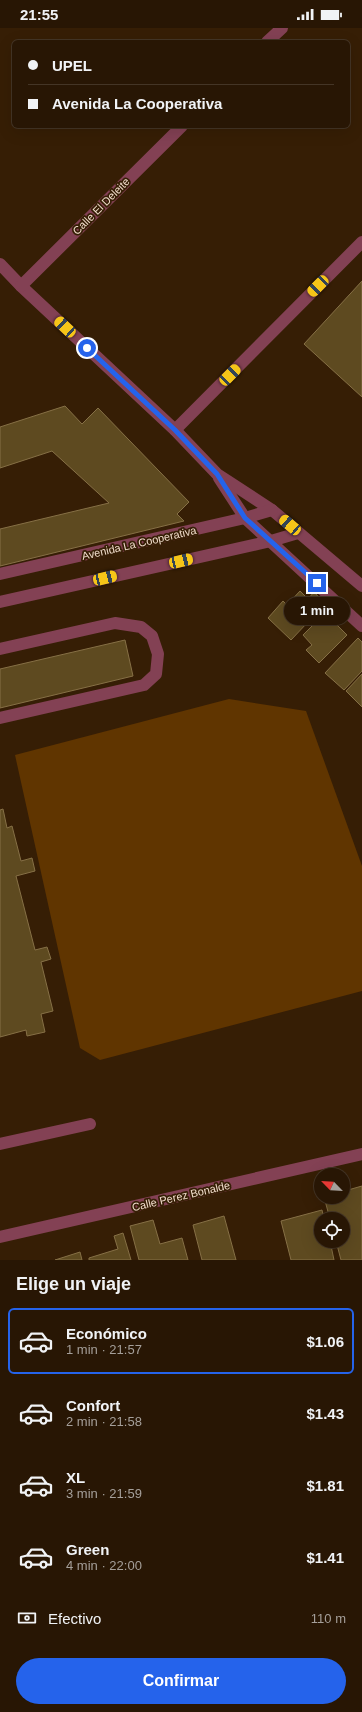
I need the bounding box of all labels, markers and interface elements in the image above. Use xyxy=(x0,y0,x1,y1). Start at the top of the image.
text: 21:55 xyxy=(20,6,58,23)
text: UPEL xyxy=(52,57,92,74)
text: Avenida La Cooperativa xyxy=(52,95,222,112)
street label: Calle El Deleite xyxy=(70,175,132,237)
car xyxy=(305,273,331,299)
car xyxy=(52,314,78,340)
route start xyxy=(78,339,96,357)
car xyxy=(217,362,243,388)
car xyxy=(277,513,303,537)
street label: Avenida La Cooperativa xyxy=(81,524,198,562)
car xyxy=(168,552,194,570)
car xyxy=(92,569,118,587)
route end xyxy=(308,574,326,592)
callout: 1 min xyxy=(284,597,350,625)
text: 1 min xyxy=(300,603,334,618)
north arrow xyxy=(314,1168,350,1204)
map controls xyxy=(314,1168,350,1248)
street label: Calle Perez Bonalde xyxy=(131,1179,231,1213)
button: locate xyxy=(314,1212,350,1248)
text: Elige un viaje xyxy=(16,1274,131,1294)
icon: car xyxy=(18,1323,54,1359)
text: Económico xyxy=(66,1325,147,1342)
text: $1.06 xyxy=(306,1333,344,1350)
text: 1 min · 21:57 xyxy=(66,1342,142,1357)
icon: car xyxy=(18,1395,54,1431)
text: Confort xyxy=(66,1397,120,1414)
text: $1.43 xyxy=(306,1405,344,1422)
text: 2 min · 21:58 xyxy=(66,1414,142,1429)
icon: car xyxy=(18,1467,54,1503)
text: XL xyxy=(66,1469,85,1486)
text: $1.81 xyxy=(306,1477,344,1494)
text: 3 min · 21:59 xyxy=(66,1486,142,1501)
icon: car xyxy=(18,1539,54,1575)
text: Green xyxy=(66,1541,109,1558)
text: $1.41 xyxy=(306,1549,344,1566)
text: 4 min · 22:00 xyxy=(66,1558,142,1573)
icon: cash xyxy=(16,1607,38,1629)
text: Efectivo xyxy=(48,1610,101,1627)
text: 110 m xyxy=(311,1611,346,1626)
button: Confirmar xyxy=(16,1658,346,1704)

